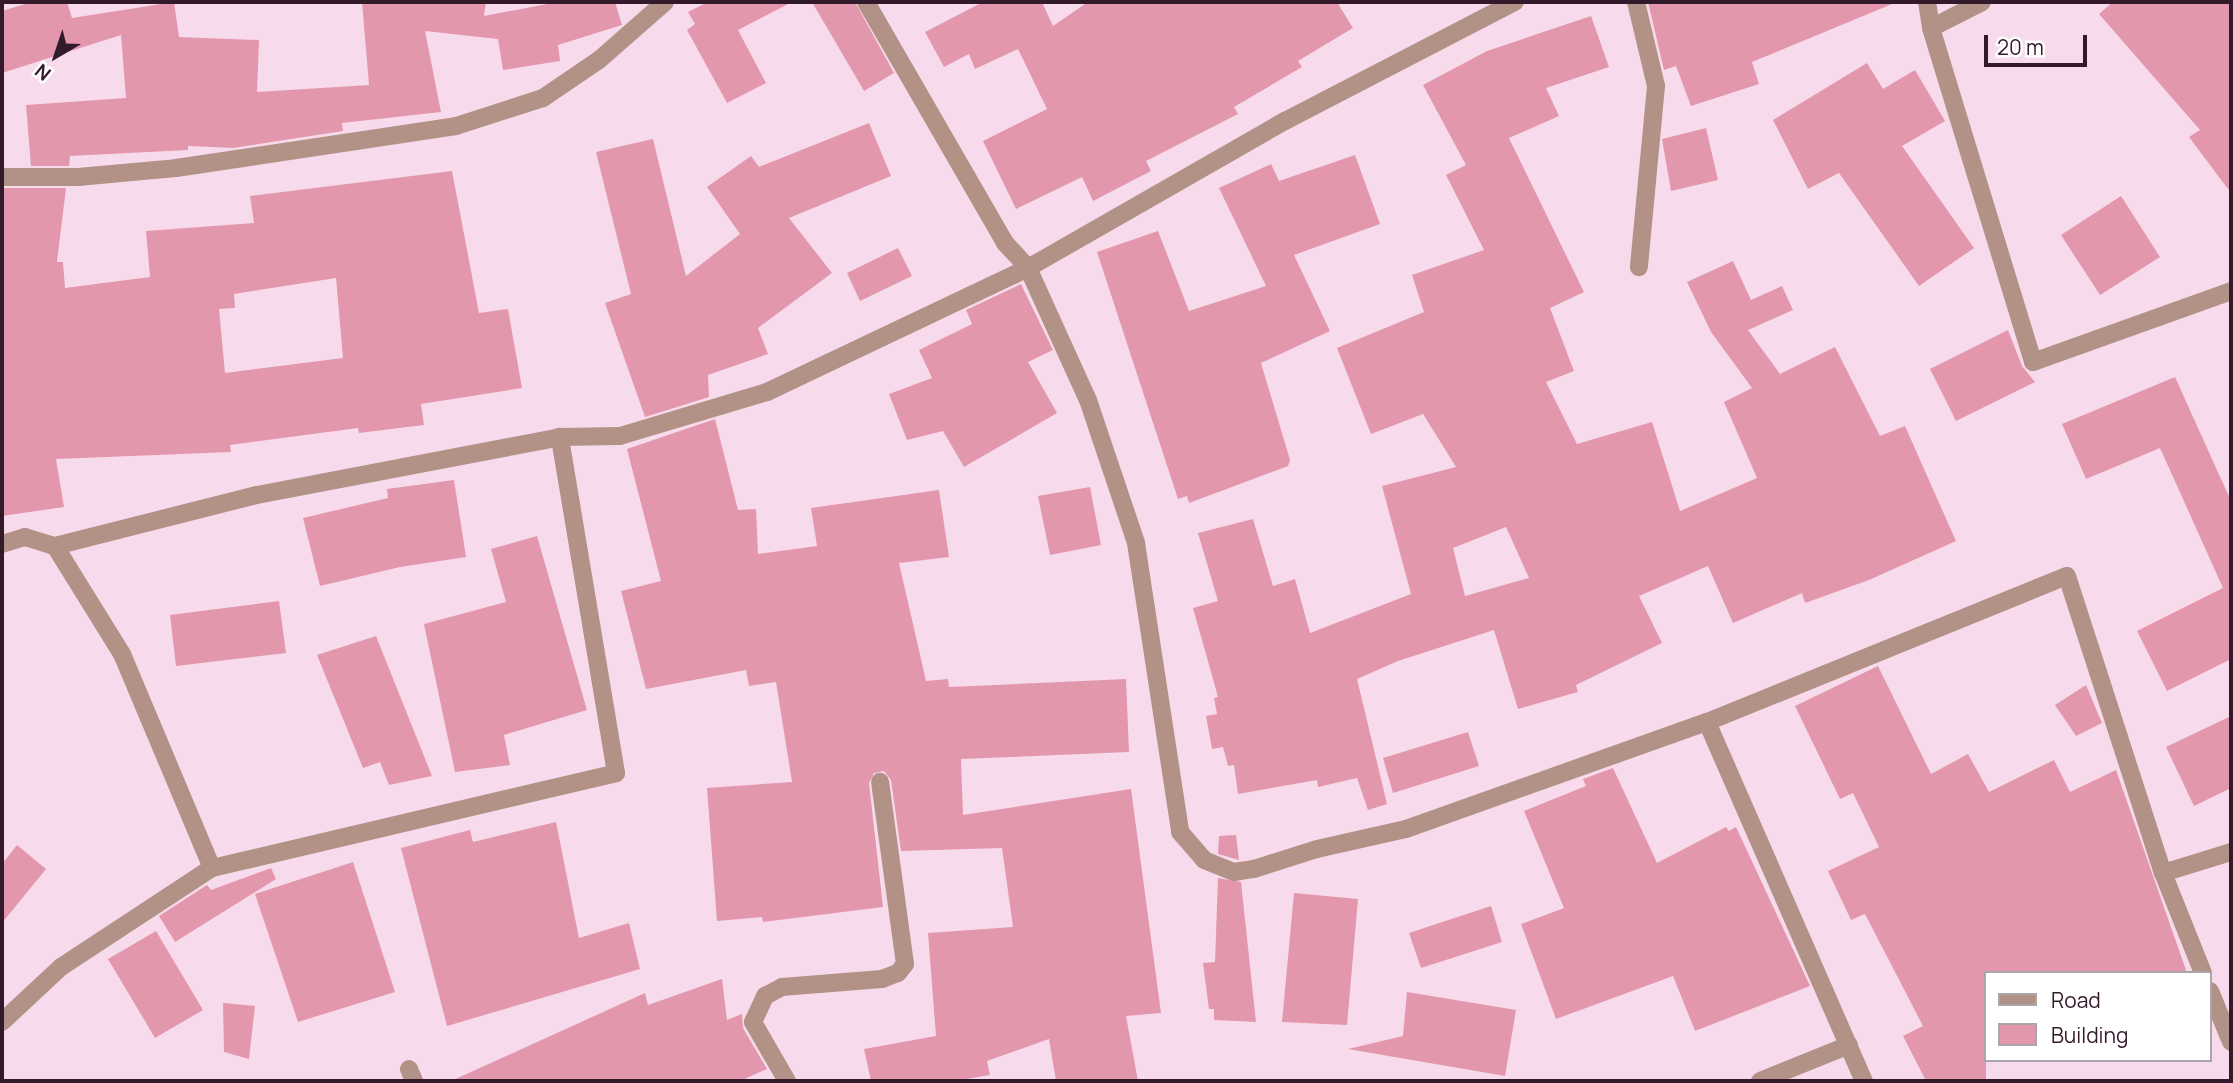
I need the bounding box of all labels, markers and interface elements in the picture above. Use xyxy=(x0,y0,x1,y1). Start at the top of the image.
north arrow xyxy=(21,21,91,91)
scale bar xyxy=(1988,21,2091,65)
text: 20 m xyxy=(1997,33,2044,61)
text: N xyxy=(29,58,56,87)
legend xyxy=(1984,971,2212,1062)
text: Road xyxy=(2051,986,2101,1014)
text: Building xyxy=(2051,1021,2128,1049)

